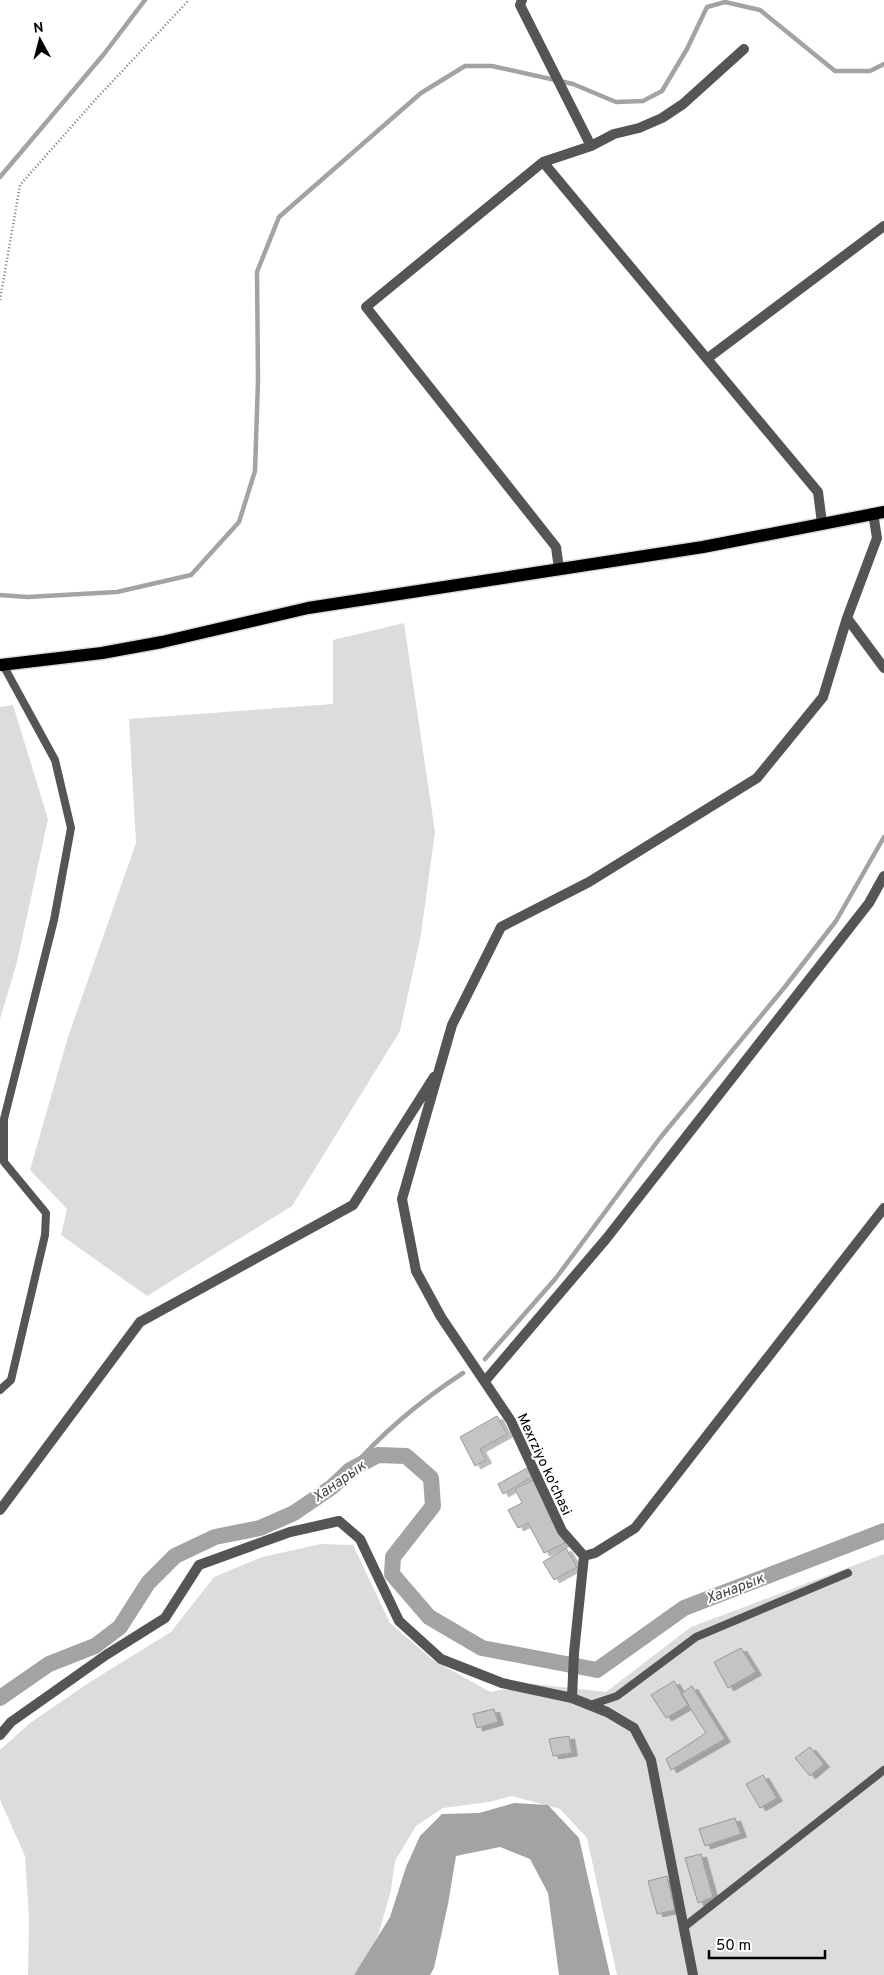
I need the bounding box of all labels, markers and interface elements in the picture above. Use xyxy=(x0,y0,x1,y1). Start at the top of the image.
north arrow xyxy=(15,15,65,65)
text: N xyxy=(33,20,45,38)
street label: Mexrziyo ko'chasi xyxy=(513,1411,575,1518)
water label: Ханарык xyxy=(310,1457,371,1507)
water label: Ханарык xyxy=(704,1569,768,1609)
scale bar xyxy=(709,1928,825,1960)
text: 50 m xyxy=(716,1937,751,1956)

